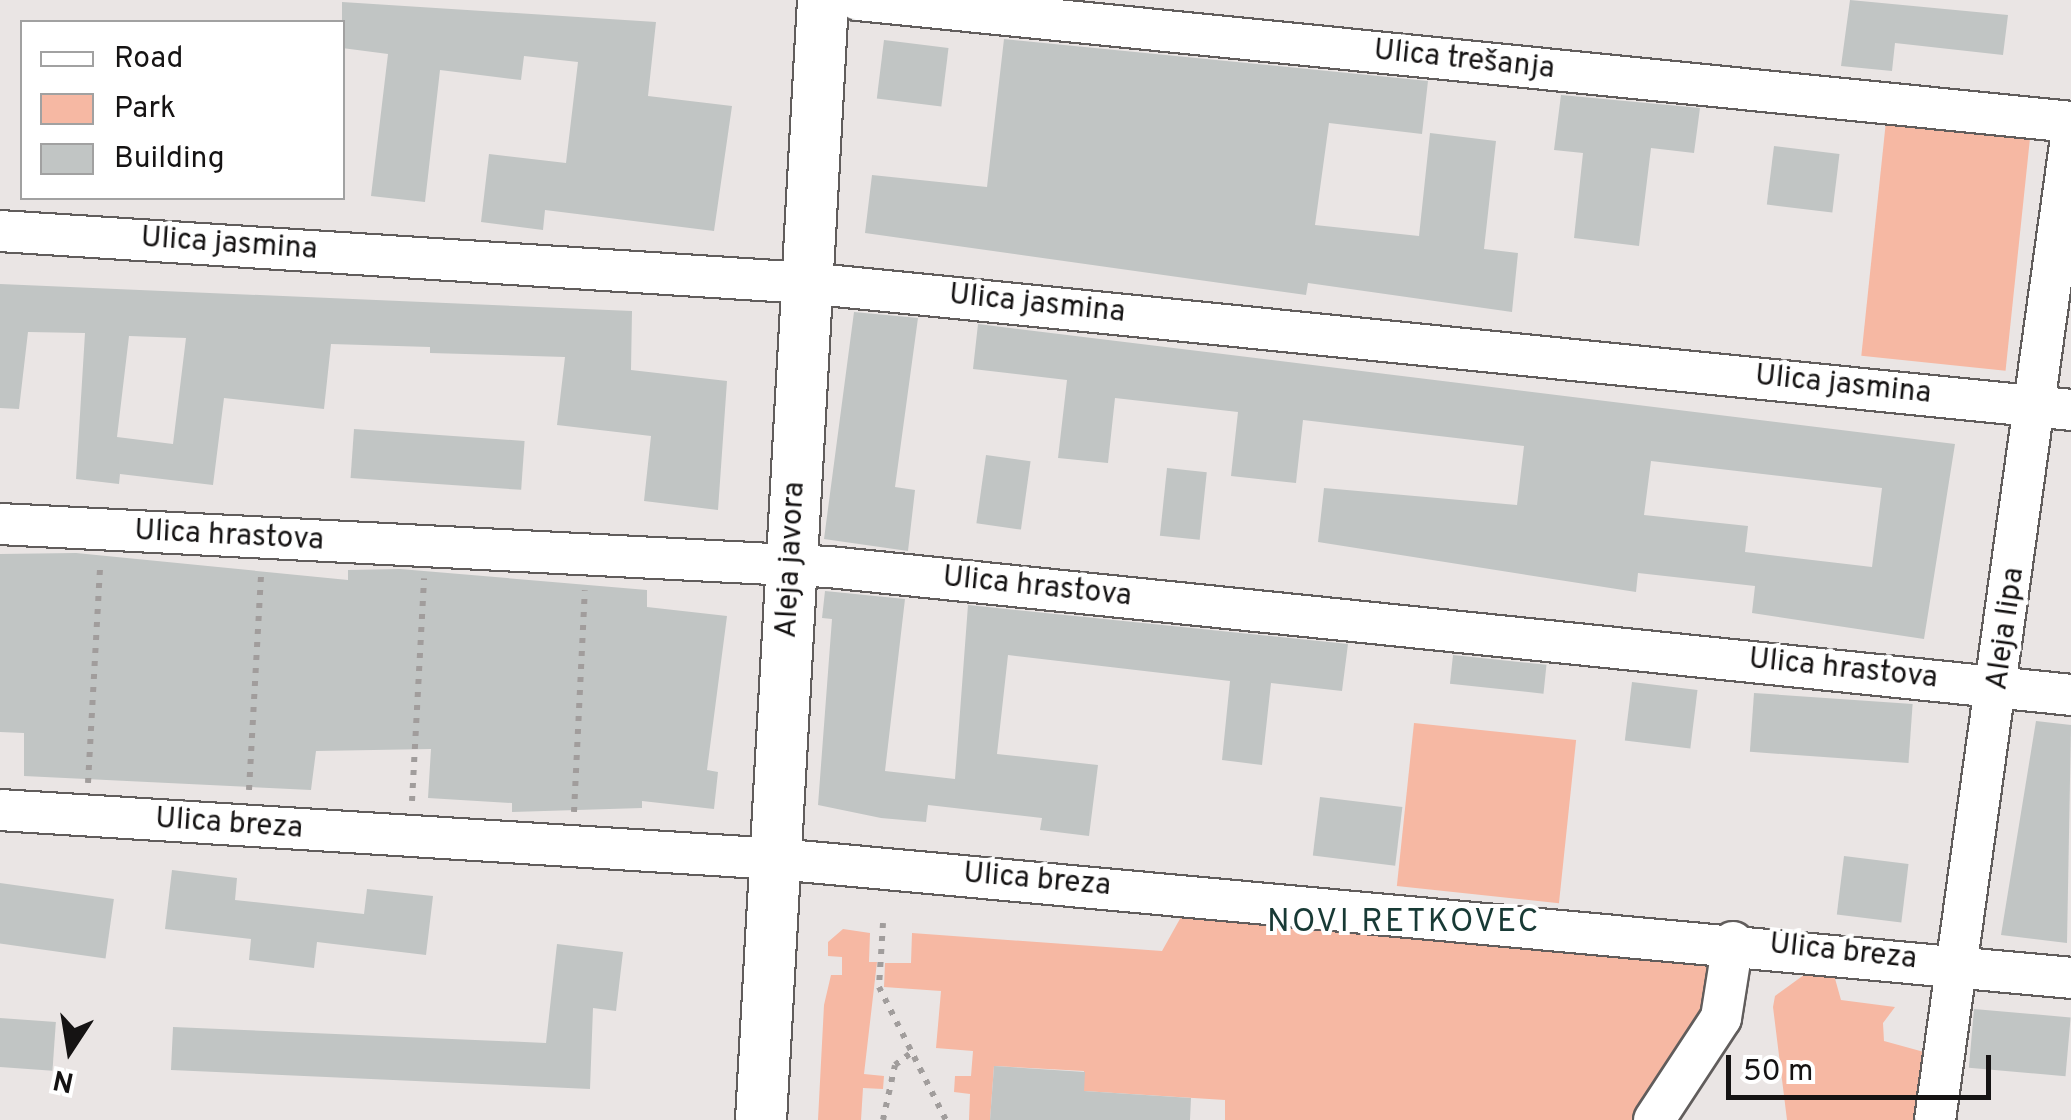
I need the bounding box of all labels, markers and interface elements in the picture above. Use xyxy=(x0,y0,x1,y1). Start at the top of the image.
legend xyxy=(20,20,345,200)
street label: Ulica trešanja xyxy=(1372,34,1556,88)
text: Road xyxy=(114,41,183,78)
text: Park xyxy=(114,91,176,128)
text: Building xyxy=(114,141,225,178)
street label: Ulica jasmina xyxy=(139,221,319,269)
street label: Ulica jasmina xyxy=(947,278,1127,332)
street label: Ulica jasmina xyxy=(1753,359,1933,413)
street label: Aleja javora xyxy=(770,481,814,639)
street label: Ulica hrastova xyxy=(133,514,325,560)
street label: Ulica hrastova xyxy=(941,560,1133,616)
street label: Aleja lipa xyxy=(1981,565,2033,693)
street label: Ulica hrastova xyxy=(1747,642,1939,698)
street label: Ulica breza xyxy=(154,802,304,848)
street label: Ulica breza xyxy=(962,857,1112,905)
district label: NOVI RETKOVEC xyxy=(1267,904,1541,942)
street label: Ulica breza xyxy=(1767,927,1919,979)
north arrow xyxy=(20,1000,120,1100)
scale bar xyxy=(1731,1035,1996,1097)
text: 50 m xyxy=(1743,1054,1813,1091)
text: N xyxy=(50,1060,77,1099)

